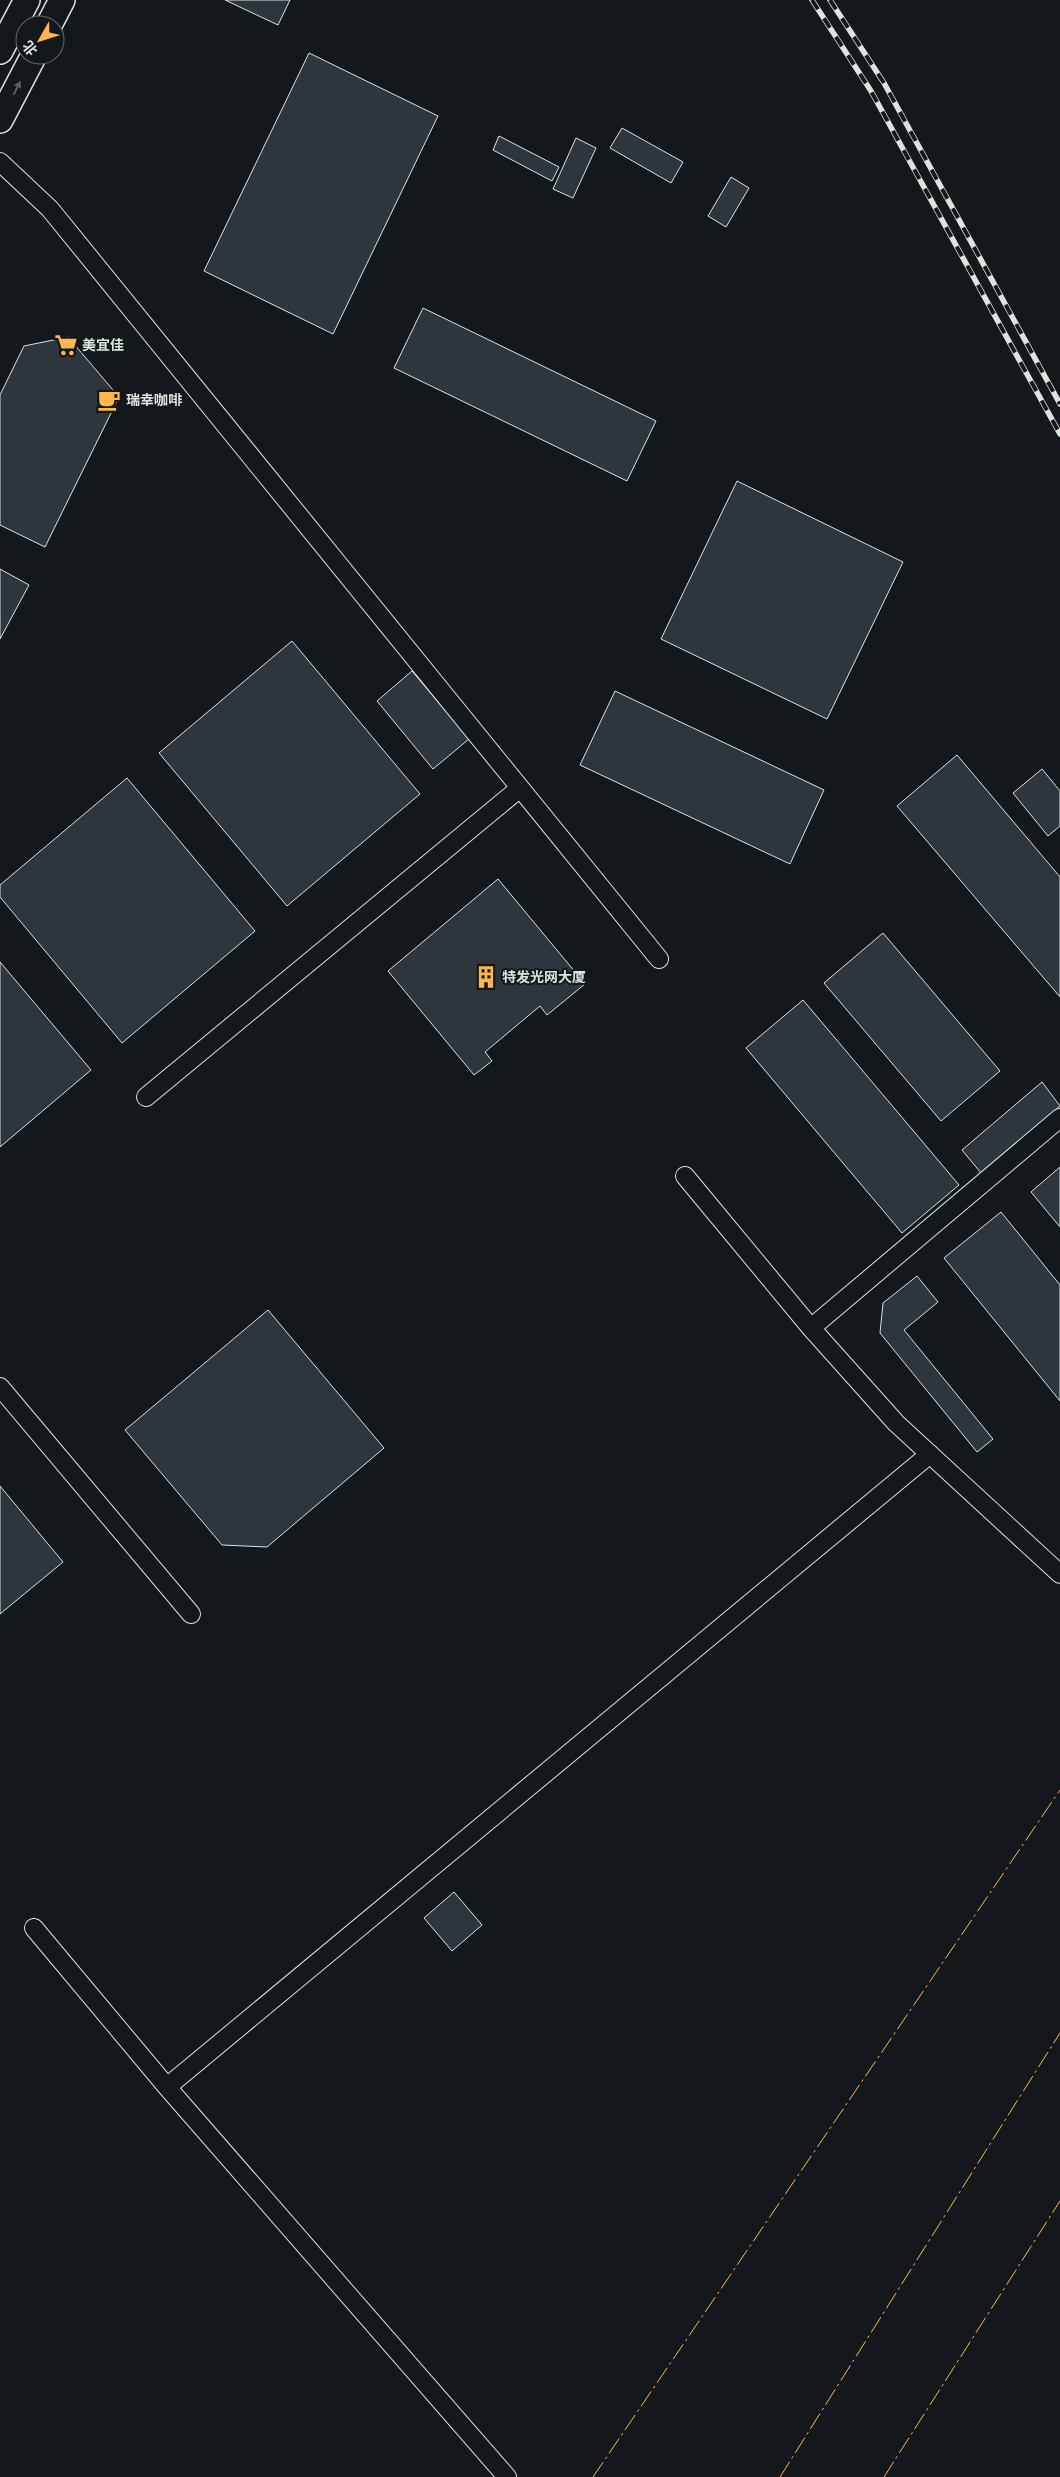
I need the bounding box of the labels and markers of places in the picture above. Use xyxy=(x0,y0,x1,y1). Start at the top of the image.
supermarket icon: 美宜佳 xyxy=(53,332,79,358)
place label: 美宜佳 xyxy=(82,337,124,353)
cafe icon: 瑞幸咖啡 xyxy=(96,387,122,413)
place label: 瑞幸咖啡 xyxy=(126,392,183,408)
building icon: 特发光网大厦 xyxy=(473,964,499,990)
place label: 特发光网大厦 xyxy=(502,969,586,985)

